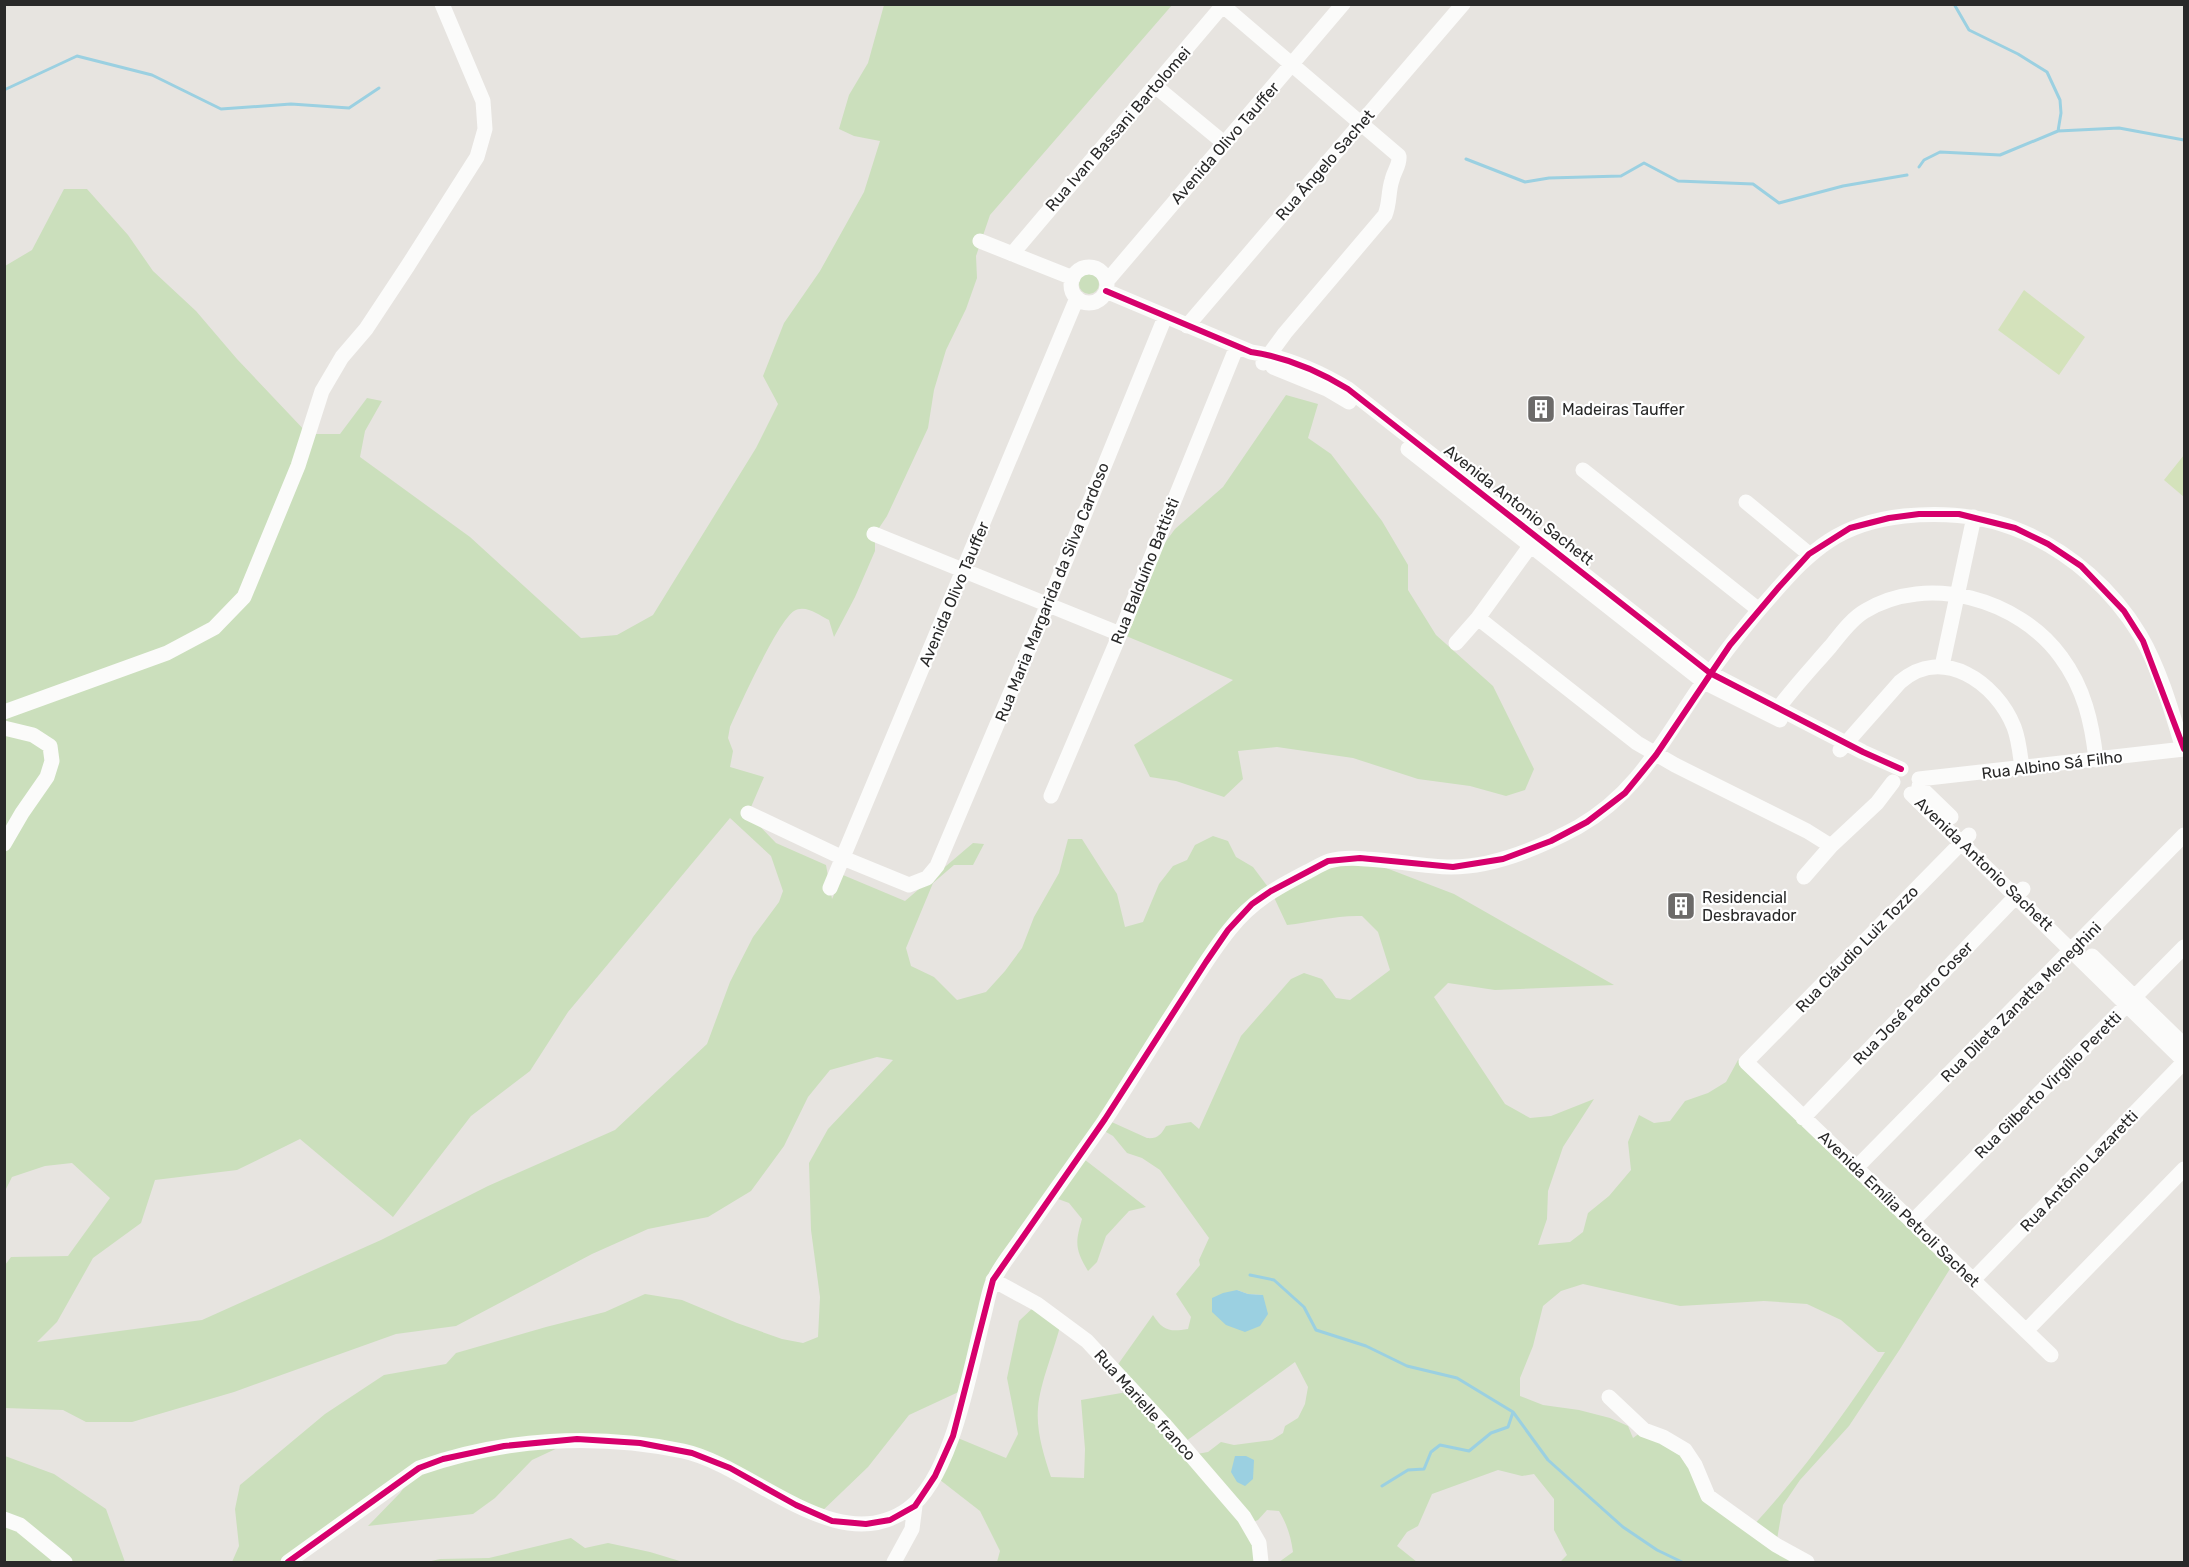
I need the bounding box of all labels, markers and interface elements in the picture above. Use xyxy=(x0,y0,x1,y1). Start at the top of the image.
street label: Rua Ivan Bassani Bartolomei xyxy=(1041,43,1195,215)
street label: Avenida Olivo Tauffer xyxy=(1167,78,1283,208)
street label: Rua Ângelo Sachet xyxy=(1272,106,1378,224)
building icon: Madeiras Tauffer xyxy=(1525,393,1557,425)
place label: Madeiras Tauffer xyxy=(1562,400,1685,419)
street label: Avenida Antonio Sachett xyxy=(1441,441,1597,569)
street label: Rua Maria Margarida da Silva Cardoso xyxy=(991,460,1113,724)
street label: Rua Balduíno Battisti xyxy=(1107,495,1183,647)
street label: Avenida Olivo Tauffer xyxy=(915,519,993,669)
street label: Rua Albino Sá Filho xyxy=(1980,747,2124,783)
street label: Avenida Antonio Sachett xyxy=(1911,793,2057,935)
street label: Rua Cláudio Luiz Tozzo xyxy=(1792,882,1922,1016)
place label: Residencial Desbravador xyxy=(1702,888,1796,925)
building icon: Residencial Desbravador xyxy=(1665,890,1697,922)
street label: Rua Dileta Zanatta Meneghini xyxy=(1937,918,2105,1086)
street label: Rua José Pedro Coser xyxy=(1849,937,1977,1069)
street label: Rua Gilberto Virgílio Peretti xyxy=(1971,1008,2125,1162)
street label: Rua Antônio Lazaretti xyxy=(2016,1107,2142,1235)
street label: Avenida Emília Petroli Sachet xyxy=(1814,1127,1984,1291)
street label: Rua Marielle franco xyxy=(1090,1346,1200,1464)

